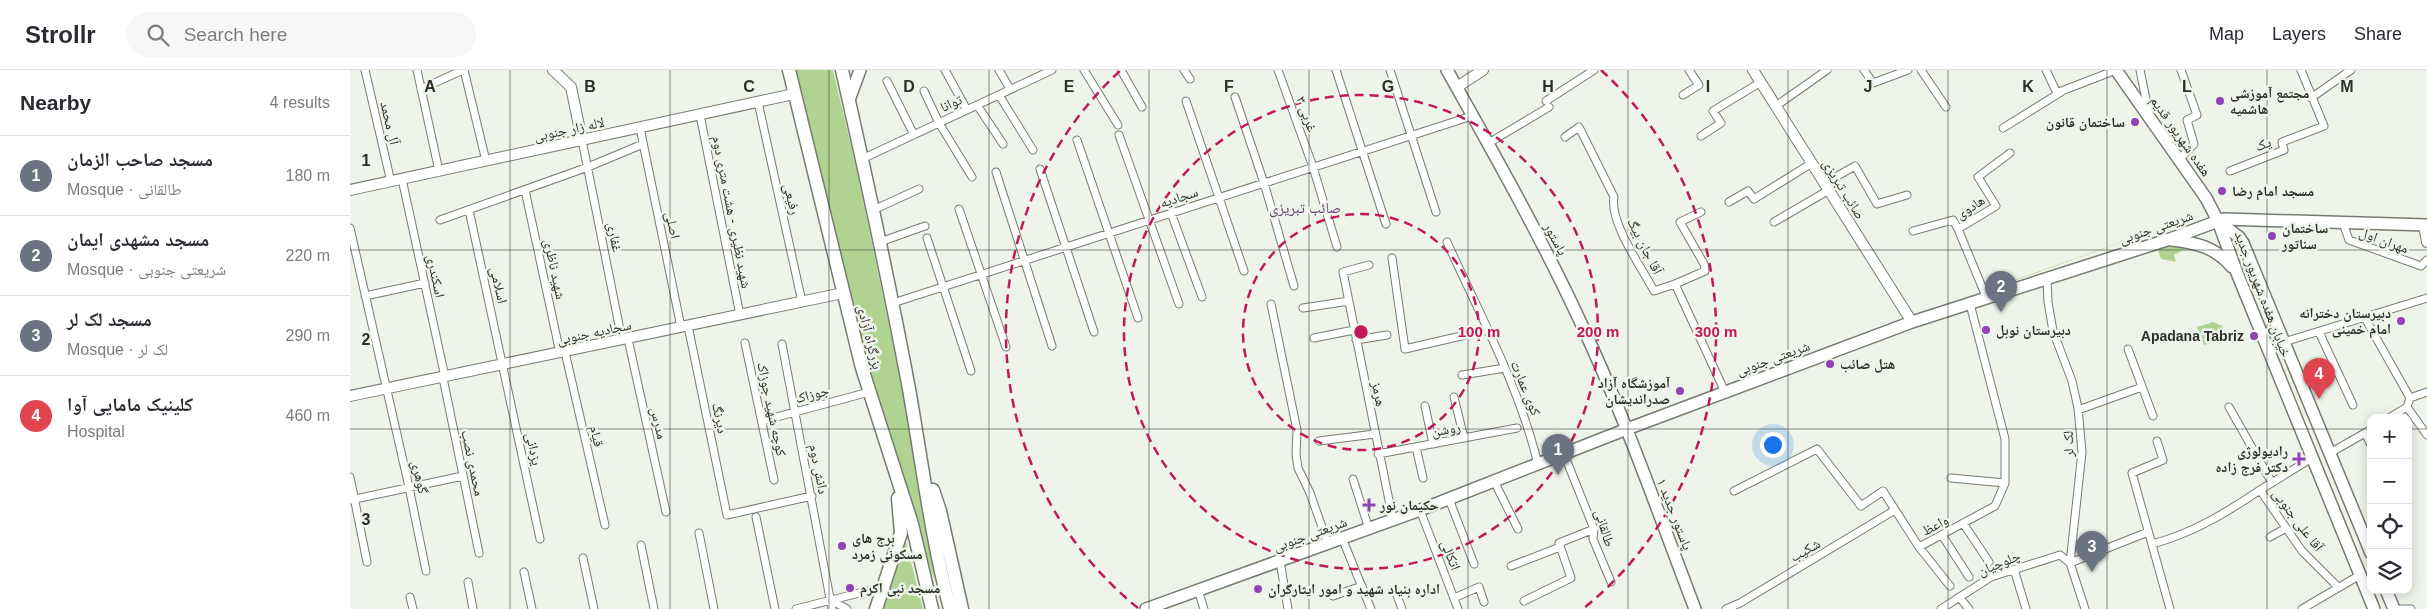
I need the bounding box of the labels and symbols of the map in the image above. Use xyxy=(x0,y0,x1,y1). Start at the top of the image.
text: A xyxy=(424,78,436,95)
text: B xyxy=(584,78,596,95)
text: C xyxy=(743,78,755,95)
text: D xyxy=(903,78,915,95)
text: E xyxy=(1064,78,1075,95)
text: F xyxy=(1224,78,1234,95)
text: G xyxy=(1382,78,1394,95)
text: H xyxy=(1542,78,1554,95)
text: I xyxy=(1706,78,1710,95)
text: J xyxy=(1864,78,1872,95)
text: K xyxy=(2022,78,2034,95)
text: L xyxy=(2182,78,2192,95)
text: M xyxy=(2340,78,2354,95)
place label: مجتمع آموزشی هاشمیه xyxy=(2230,85,2309,117)
street label: توانا xyxy=(938,91,965,116)
street label: هفده شهریور قدیم xyxy=(2146,93,2215,180)
street label: ۳ غربی xyxy=(1292,94,1321,134)
marker: مجتمع آموزشی هاشمیه xyxy=(2214,95,2226,107)
street label: آل محمد xyxy=(376,100,403,147)
street label: لاله زار جنوبی xyxy=(532,114,606,145)
place label: ساختمان قانون xyxy=(2046,114,2125,131)
marker: ساختمان قانون xyxy=(2129,116,2141,128)
street label: شهید نظیری - هشت متری دوم xyxy=(707,134,755,290)
street label: یک xyxy=(2253,134,2274,155)
text: 1 xyxy=(362,152,371,169)
street label: صائب تبریزی xyxy=(1819,156,1869,222)
street label: رفیعی xyxy=(780,182,803,216)
street label: سجادیه xyxy=(1158,183,1200,211)
place label: مسجد امام رضا xyxy=(2232,183,2314,201)
marker: مسجد امام رضا xyxy=(2216,185,2228,197)
street label: هادوی xyxy=(1952,192,1988,223)
district label: صائب تبریزی xyxy=(1269,199,1341,218)
street label: شریعتی جنوبی xyxy=(2117,207,2195,248)
street label: اصلی xyxy=(661,210,684,240)
street label: آقا جان بیگ xyxy=(1623,215,1666,278)
street label: پاستور xyxy=(1539,219,1571,259)
place label: ساختمان سناتور xyxy=(2281,220,2328,252)
street label: غفاری xyxy=(603,221,626,253)
street label: مهران اول xyxy=(2357,224,2411,257)
street label: خیابان هفده شهریور جدید xyxy=(2231,229,2294,360)
marker: ساختمان سناتور xyxy=(2266,230,2278,242)
street label: شهید ناظری xyxy=(540,237,569,301)
street label: اسکندری xyxy=(423,253,448,299)
street label: اسلامی xyxy=(486,265,511,305)
pin: 2 xyxy=(1985,271,2017,312)
street label: بزرگراه آزادی xyxy=(853,303,886,371)
place label: دبیرستان دخترانه امام خمینی xyxy=(2299,305,2391,339)
marker: دبیرستان دخترانه امام خمینی xyxy=(2395,315,2407,327)
street label: سجادیه جنوبی xyxy=(555,316,633,349)
place label: دبیرستان نوبل xyxy=(1996,322,2071,339)
centre of rings xyxy=(1352,323,1370,341)
text: 100 m xyxy=(1458,323,1500,340)
text: 200 m xyxy=(1577,323,1619,340)
text: 300 m xyxy=(1695,323,1737,340)
marker: دبیرستان نوبل xyxy=(1980,324,1992,336)
place label: Apadana Tabriz xyxy=(2141,328,2244,344)
marker: Apadana Tabriz xyxy=(2248,330,2260,342)
text: 2 xyxy=(362,331,371,348)
street label: شریعتی جنوبی xyxy=(1734,337,1812,380)
place label: هتل صائب xyxy=(1840,356,1895,373)
street label: کوی عمارت xyxy=(1507,358,1544,418)
marker: هتل صائب xyxy=(1824,358,1836,370)
pin: 4 xyxy=(2303,358,2335,399)
street label: کوچه شهید جوزاک xyxy=(753,360,790,458)
place label: آموزشگاه آزاد صدراندیشان xyxy=(1598,375,1670,408)
street label: هرمز xyxy=(1368,379,1389,408)
street label: جوزاک xyxy=(793,382,831,407)
marker: آموزشگاه آزاد صدراندیشان xyxy=(1674,385,1686,397)
street label: دیرنگ xyxy=(708,401,731,435)
street label: مدرس xyxy=(647,405,670,441)
street label: روشن xyxy=(1430,418,1462,441)
street label: قیام xyxy=(585,424,607,449)
street label: محمدی نصب xyxy=(457,429,488,498)
street label: یزدانی xyxy=(522,431,545,467)
street label: لک لر xyxy=(2060,431,2077,458)
your location xyxy=(1760,432,1786,458)
pin: 1 xyxy=(1542,434,1574,475)
street label: دانش دوم xyxy=(804,443,832,496)
place label: رادیولوژی دکتر فرج زاده xyxy=(2215,443,2288,476)
marker: رادیولوژی دکتر فرج زاده xyxy=(2292,452,2306,466)
street label: گوهری xyxy=(407,459,432,496)
street label: پاستور جدید ۱ xyxy=(1653,476,1696,553)
street label: آقا علی جنوبی xyxy=(2269,486,2327,555)
place label: حکیمان نور xyxy=(1379,497,1439,514)
marker: حکیمان نور xyxy=(1362,498,1376,512)
street label: طالقانی xyxy=(1591,507,1618,549)
text: 3 xyxy=(362,511,371,528)
street label: واعظ xyxy=(1919,511,1952,539)
street label: شریعتی جنوبی xyxy=(1271,513,1349,556)
place label: برج های مسکونی زمرد xyxy=(852,530,923,563)
pin: 3 xyxy=(2076,531,2108,572)
street label: شکیب xyxy=(1787,535,1823,565)
street label: اتکالی xyxy=(1437,538,1464,573)
marker: برج های مسکونی زمرد xyxy=(836,540,848,552)
street label: چلوچیان xyxy=(1975,547,2023,580)
place label: مسجد نبی اکرم xyxy=(860,580,940,598)
place label: اداره بنیاد شهید و امور ایثارگران xyxy=(1268,581,1440,598)
marker: مسجد نبی اکرم xyxy=(844,582,856,594)
marker: اداره بنیاد شهید و امور ایثارگران xyxy=(1252,583,1264,595)

